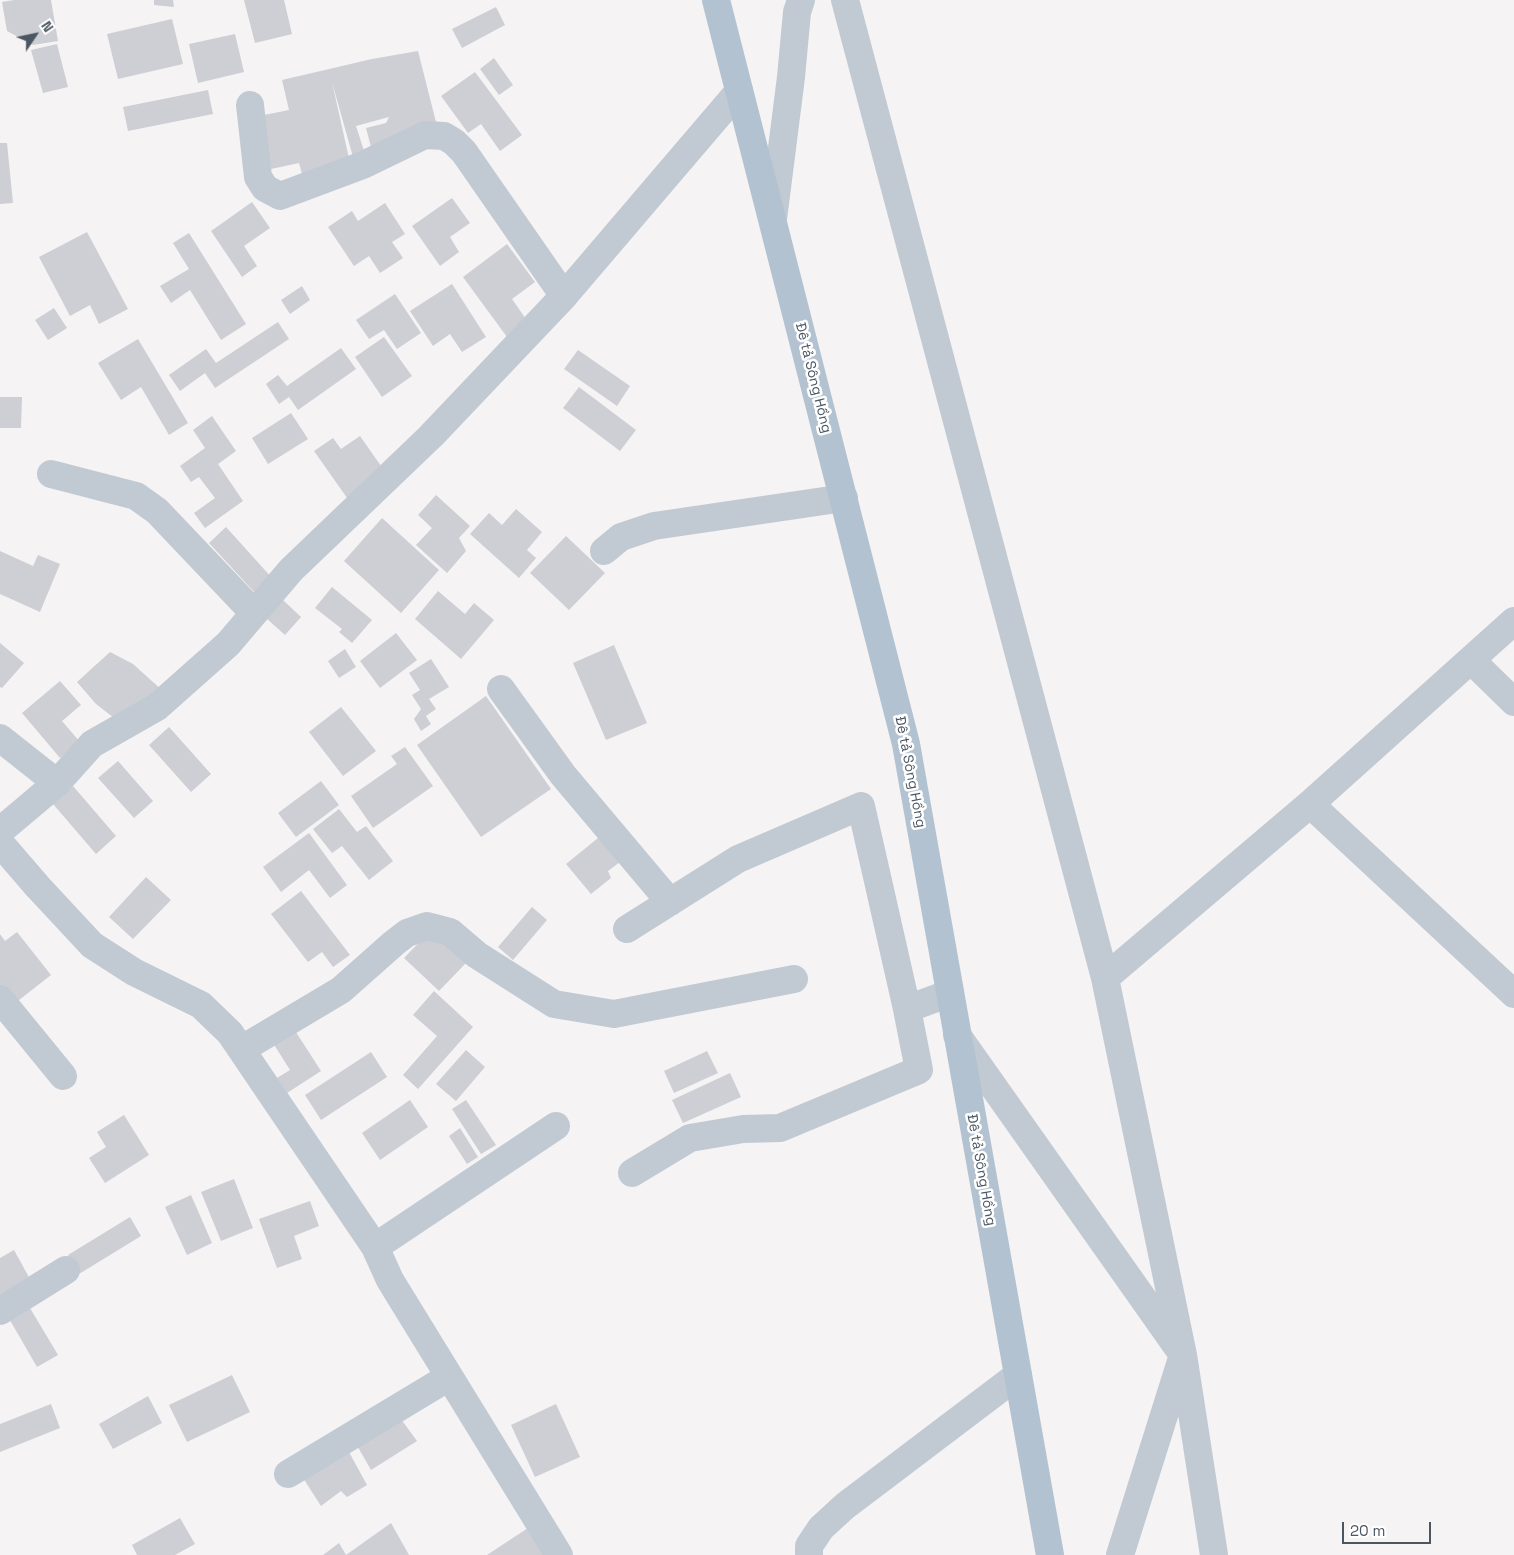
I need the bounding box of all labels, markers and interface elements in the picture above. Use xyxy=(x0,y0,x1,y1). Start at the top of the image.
north arrow xyxy=(10,10,60,60)
text: N xyxy=(37,18,58,36)
street label: Đê tả Sông Hồng xyxy=(791,321,835,435)
street label: Đê tả Sông Hồng xyxy=(891,715,929,829)
street label: Đê tả Sông Hồng xyxy=(963,1113,999,1227)
scale bar xyxy=(1344,1512,1433,1544)
text: 20 m xyxy=(1350,1521,1385,1540)

